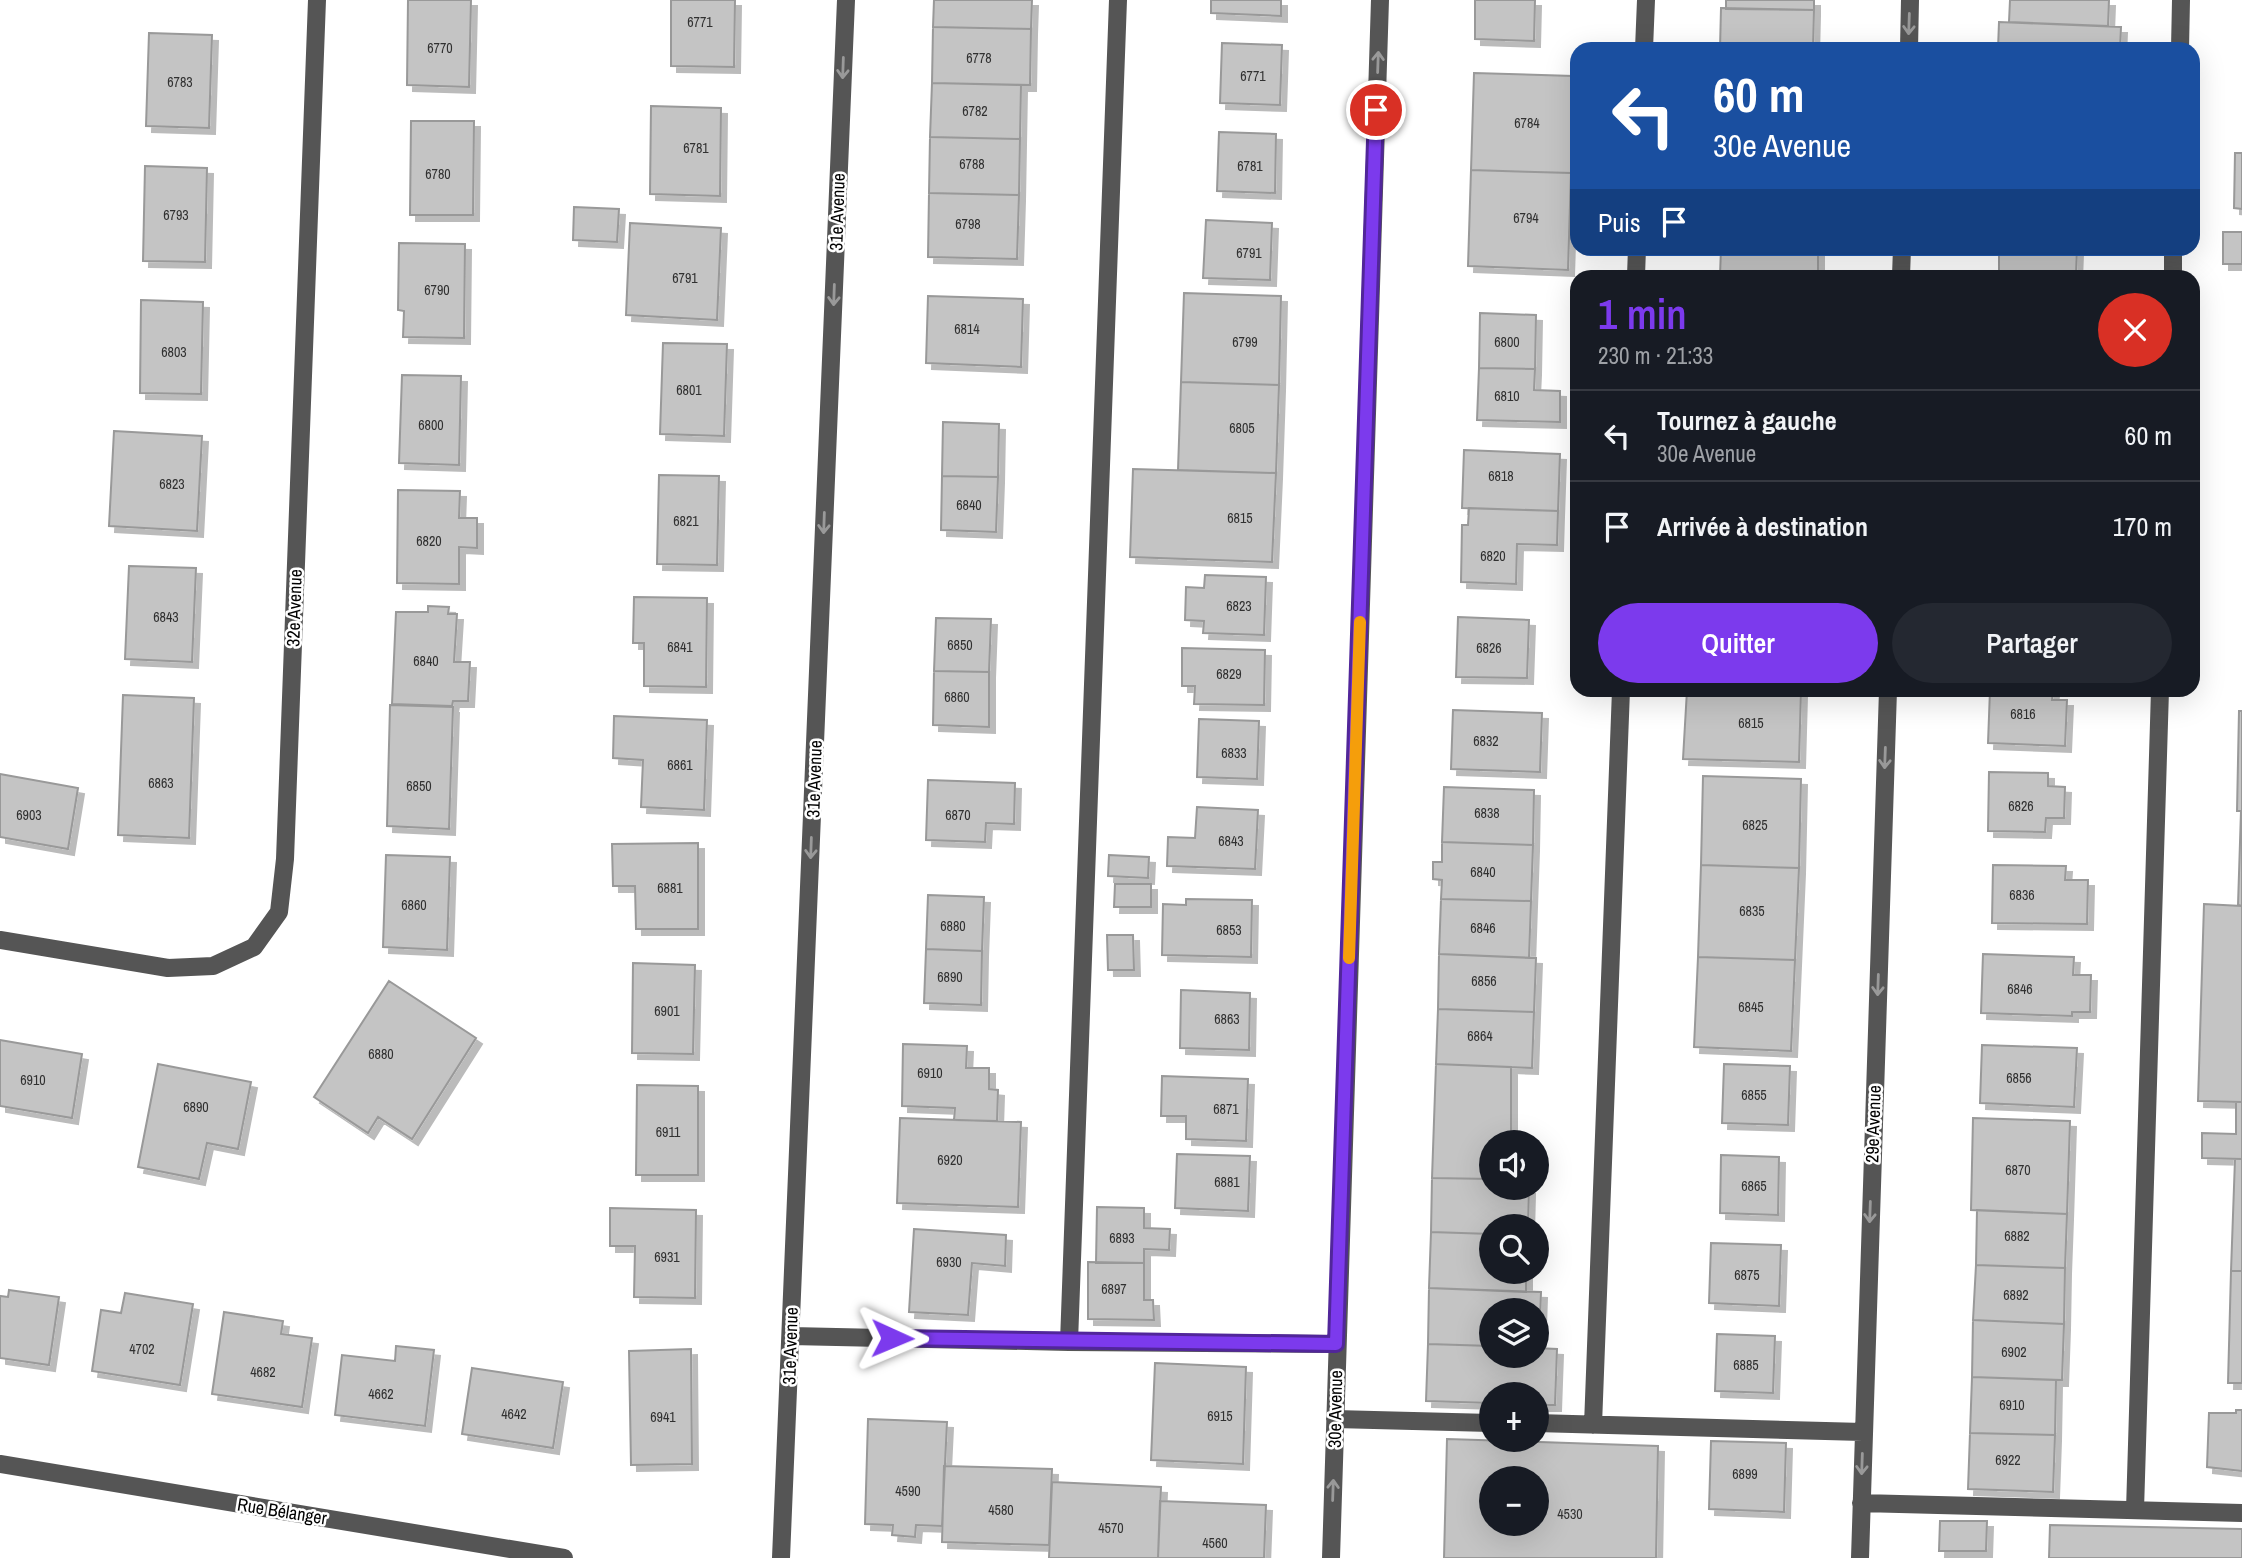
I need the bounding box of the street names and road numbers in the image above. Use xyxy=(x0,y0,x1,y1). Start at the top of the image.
street label: 31e Avenue xyxy=(823,173,851,251)
street label: 32e Avenue xyxy=(280,569,308,647)
street label: 31e Avenue xyxy=(800,740,828,818)
street label: 29e Avenue xyxy=(1859,1085,1887,1163)
street label: 31e Avenue xyxy=(776,1307,804,1385)
street label: 30e Avenue xyxy=(1322,1370,1348,1448)
street label: Rue Bélanger xyxy=(235,1492,329,1530)

